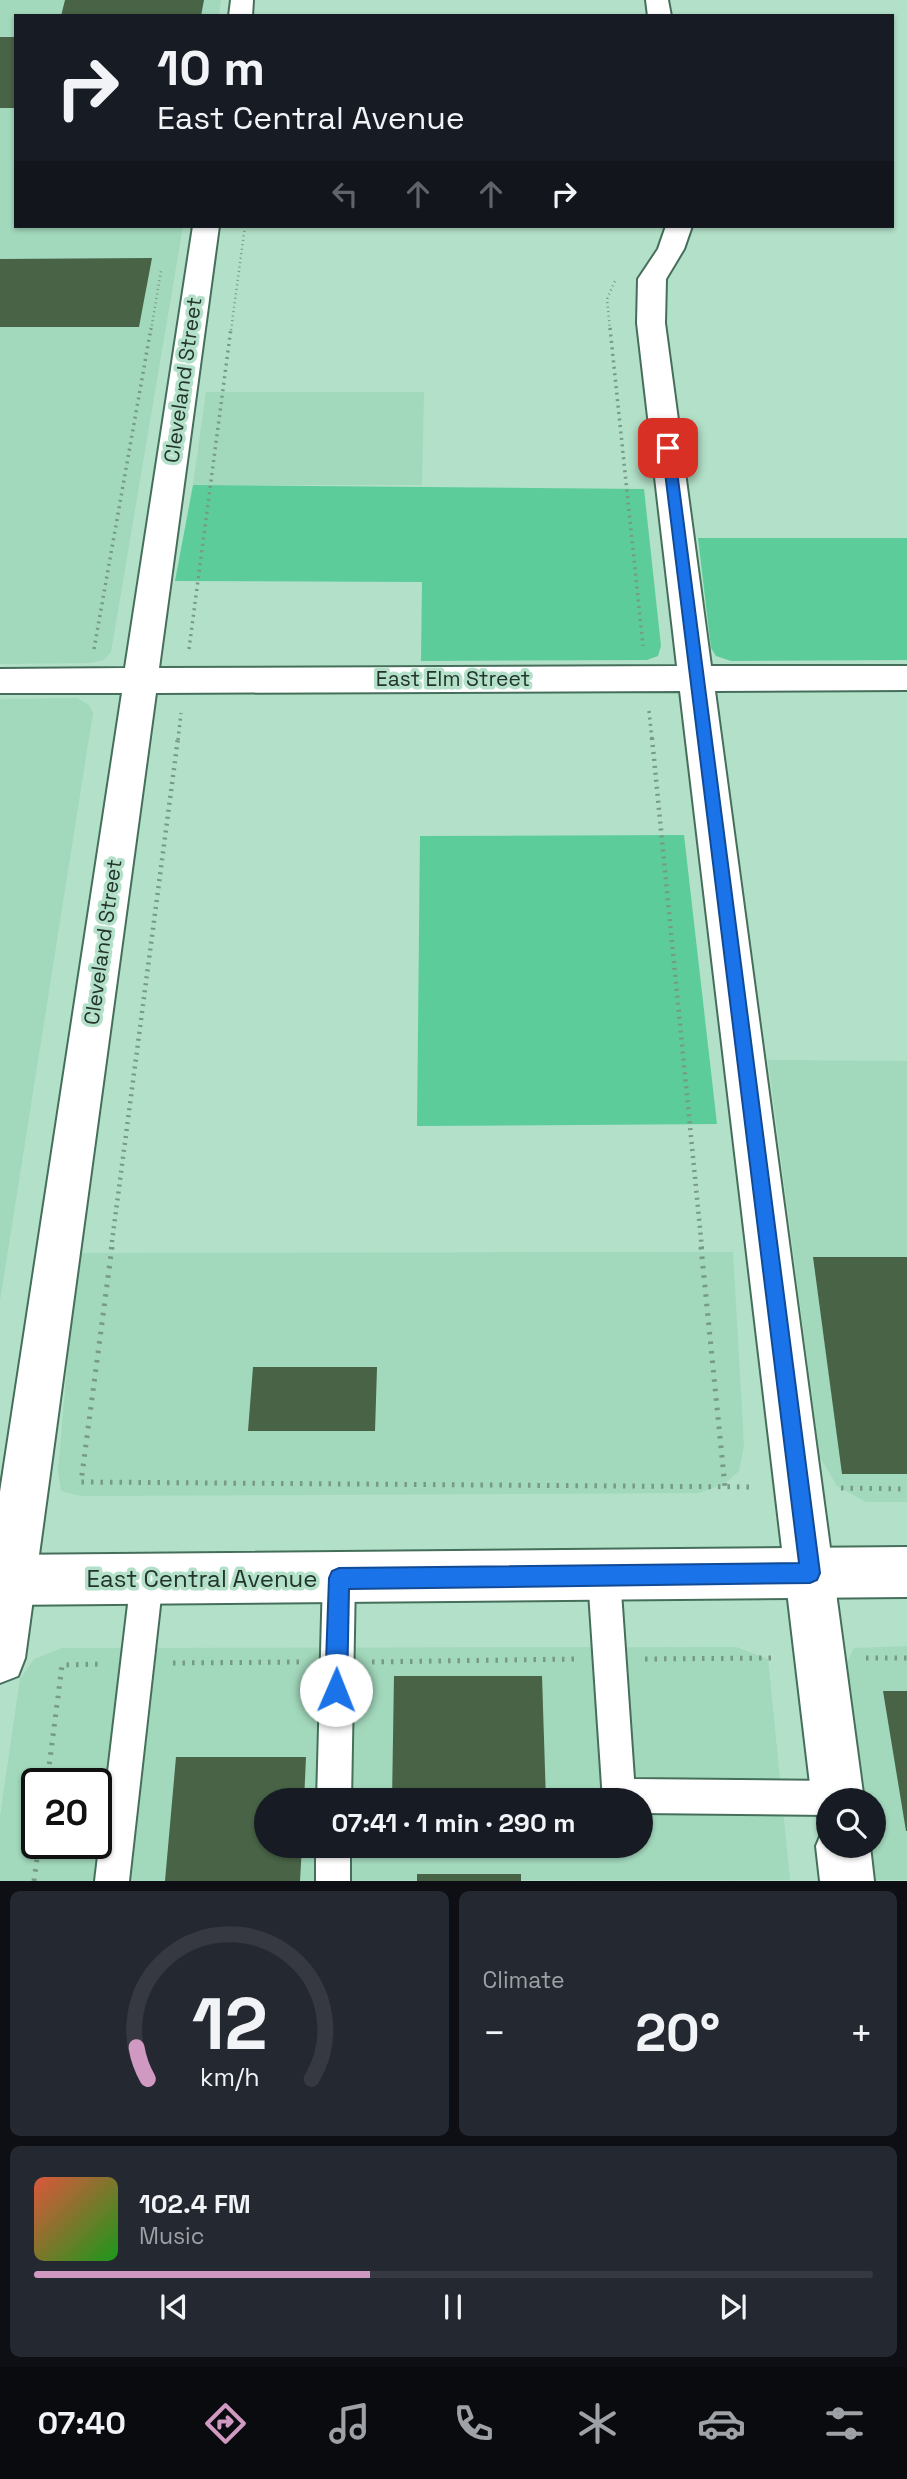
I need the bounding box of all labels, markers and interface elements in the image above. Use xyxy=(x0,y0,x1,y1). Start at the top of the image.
text: 10 m xyxy=(157,37,265,99)
icon: right xyxy=(42,42,133,133)
text: East Central Avenue xyxy=(157,98,465,138)
icon: left xyxy=(326,175,364,213)
icon: ahead xyxy=(399,175,437,213)
icon: ahead xyxy=(472,175,510,213)
icon: right xyxy=(545,175,583,213)
street label: Cleveland Street xyxy=(158,295,208,465)
pin xyxy=(638,418,698,478)
icon: arrive xyxy=(649,429,687,467)
street label: East Elm Street xyxy=(376,665,530,692)
street label: Cleveland Street xyxy=(78,857,128,1027)
street label: East Central Avenue xyxy=(87,1563,317,1594)
position arrow xyxy=(299,1653,373,1727)
speed limit sign: 20 xyxy=(21,1768,112,1859)
map controls xyxy=(816,1788,886,1858)
button: search xyxy=(816,1788,886,1858)
text: 07:41 · 1 min · 290 m xyxy=(331,1806,576,1840)
text: Climate xyxy=(483,1965,565,1995)
text: 12 xyxy=(191,1978,267,2071)
text: 20° xyxy=(635,2000,720,2066)
text: − xyxy=(483,2009,506,2057)
text: + xyxy=(849,2009,873,2057)
text: km/h xyxy=(199,2061,259,2093)
text: 102.4 FM xyxy=(139,2187,251,2221)
text: Music xyxy=(139,2221,204,2251)
icon: previous xyxy=(155,2288,193,2326)
icon: pause xyxy=(434,2288,472,2326)
icon: next xyxy=(714,2288,752,2326)
icon: directions xyxy=(201,2399,250,2448)
icon: music xyxy=(325,2399,374,2448)
icon: phone xyxy=(449,2399,498,2448)
icon: climate xyxy=(573,2399,622,2448)
icon: car xyxy=(697,2399,746,2448)
icon: filters xyxy=(820,2399,869,2448)
text: 07:40 xyxy=(37,2403,126,2443)

